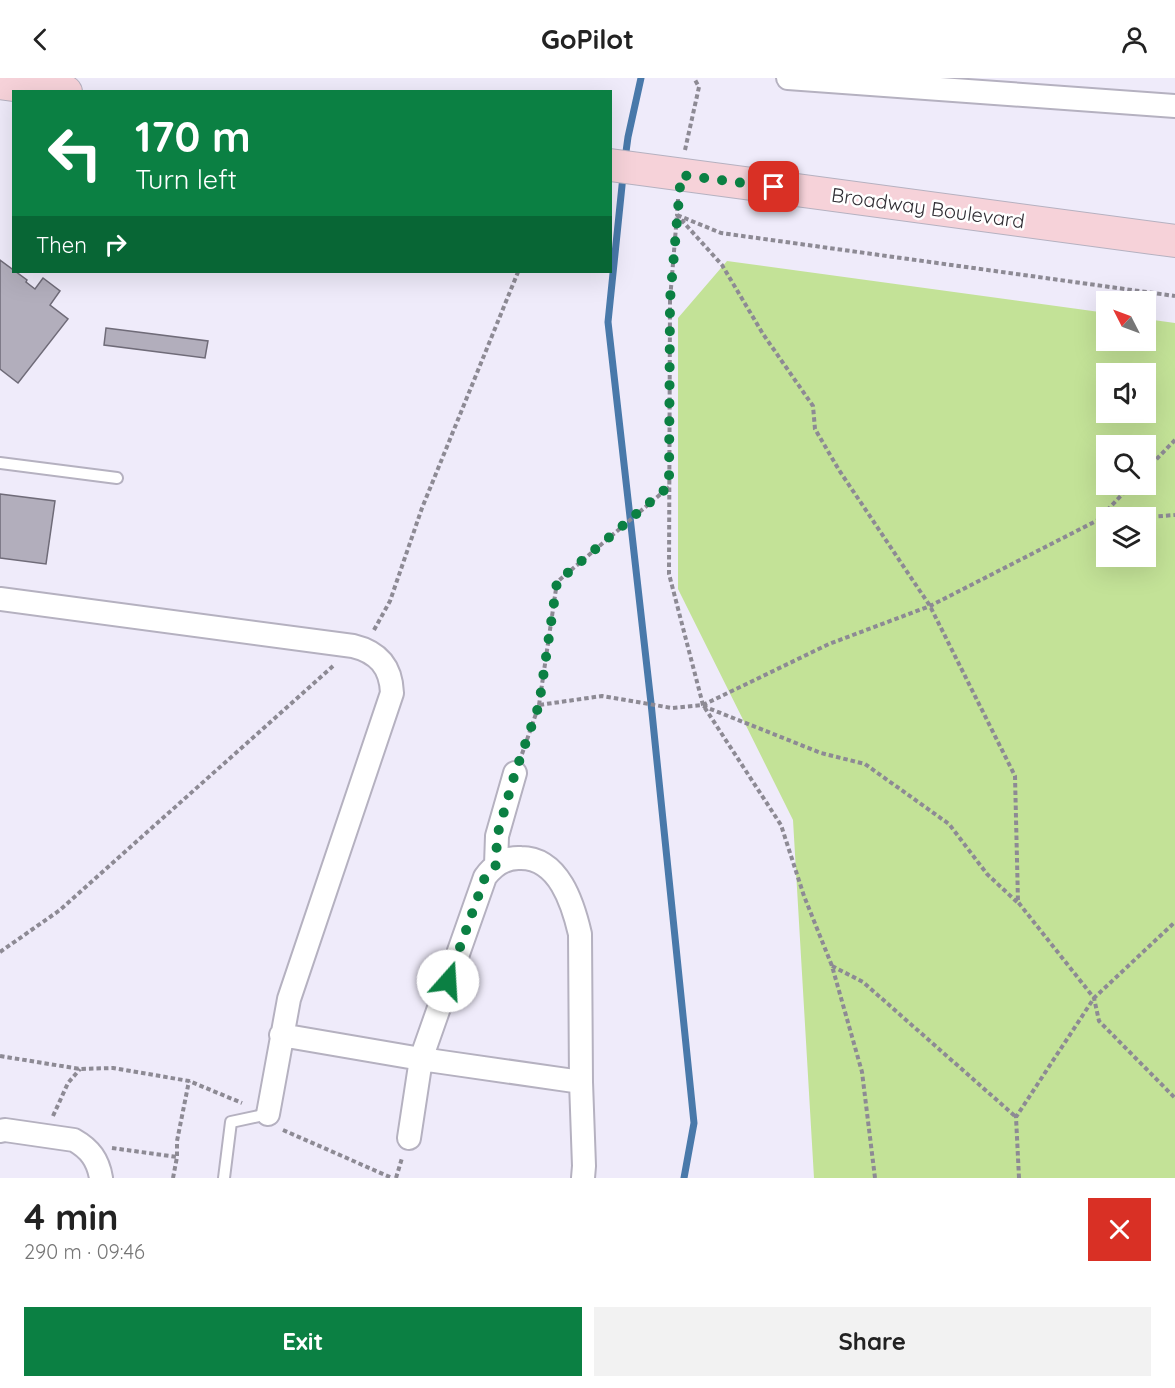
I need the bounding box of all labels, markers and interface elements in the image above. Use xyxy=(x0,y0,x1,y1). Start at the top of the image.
text: GoPilot xyxy=(541,22,634,56)
icon: back xyxy=(24,23,57,56)
icon: person xyxy=(1118,23,1151,56)
text: 170 m xyxy=(135,110,251,163)
icon: left xyxy=(36,114,114,192)
pin xyxy=(748,161,799,212)
text: Turn left xyxy=(135,162,237,196)
icon: arrive xyxy=(757,170,790,203)
street label: Broadway Boulevard xyxy=(830,182,1026,233)
icon: right xyxy=(99,228,132,261)
text: Then xyxy=(36,231,87,259)
north arrow xyxy=(1096,291,1156,351)
map controls xyxy=(1096,291,1156,567)
button: sound xyxy=(1096,363,1156,423)
button: search xyxy=(1096,435,1156,495)
button: layers xyxy=(1096,507,1156,567)
position arrow xyxy=(416,949,480,1013)
text: 4 min xyxy=(24,1194,118,1239)
button: close xyxy=(1088,1198,1151,1261)
text: 290 m · 09:46 xyxy=(24,1239,145,1264)
button: Exit xyxy=(24,1307,582,1376)
button: Share xyxy=(594,1307,1151,1376)

